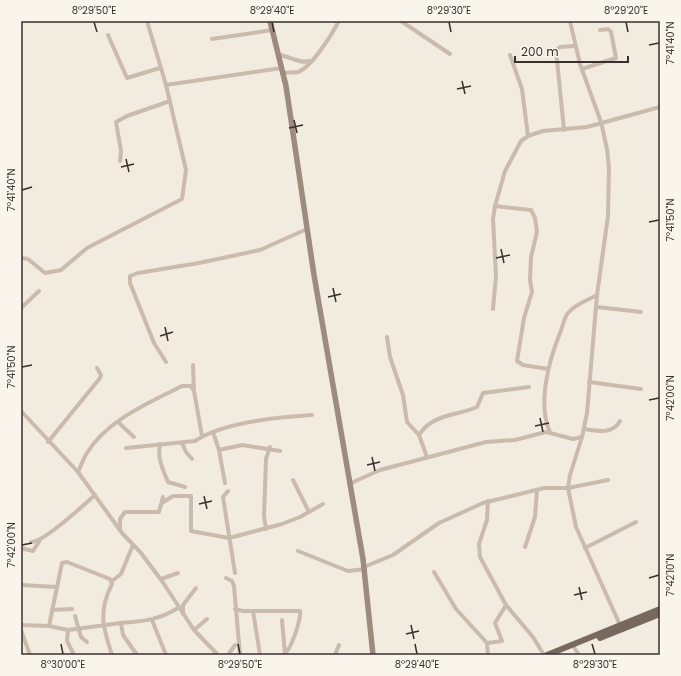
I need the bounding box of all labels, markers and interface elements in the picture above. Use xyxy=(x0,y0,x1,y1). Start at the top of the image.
text: 8°29'50"E xyxy=(72,3,116,18)
text: 8°29'40"E xyxy=(250,3,294,18)
text: 8°29'30"E xyxy=(427,3,471,18)
text: 8°29'20"E xyxy=(604,3,648,18)
text: 7°41'40"N xyxy=(663,21,678,65)
scale bar xyxy=(515,38,628,64)
text: 200 m xyxy=(521,43,559,60)
text: 7°41'40"N xyxy=(4,168,19,212)
text: 7°41'50"N xyxy=(663,198,678,242)
text: 7°41'50"N xyxy=(4,345,19,389)
text: 7°42'00"N xyxy=(663,375,678,421)
text: 7°42'00"N xyxy=(4,522,19,568)
text: 7°42'10"N xyxy=(663,554,678,596)
text: 8°30'00"E xyxy=(41,657,85,672)
text: 8°29'50"E xyxy=(218,657,262,672)
text: 8°29'40"E xyxy=(395,657,439,672)
text: 8°29'30"E xyxy=(573,657,617,672)

